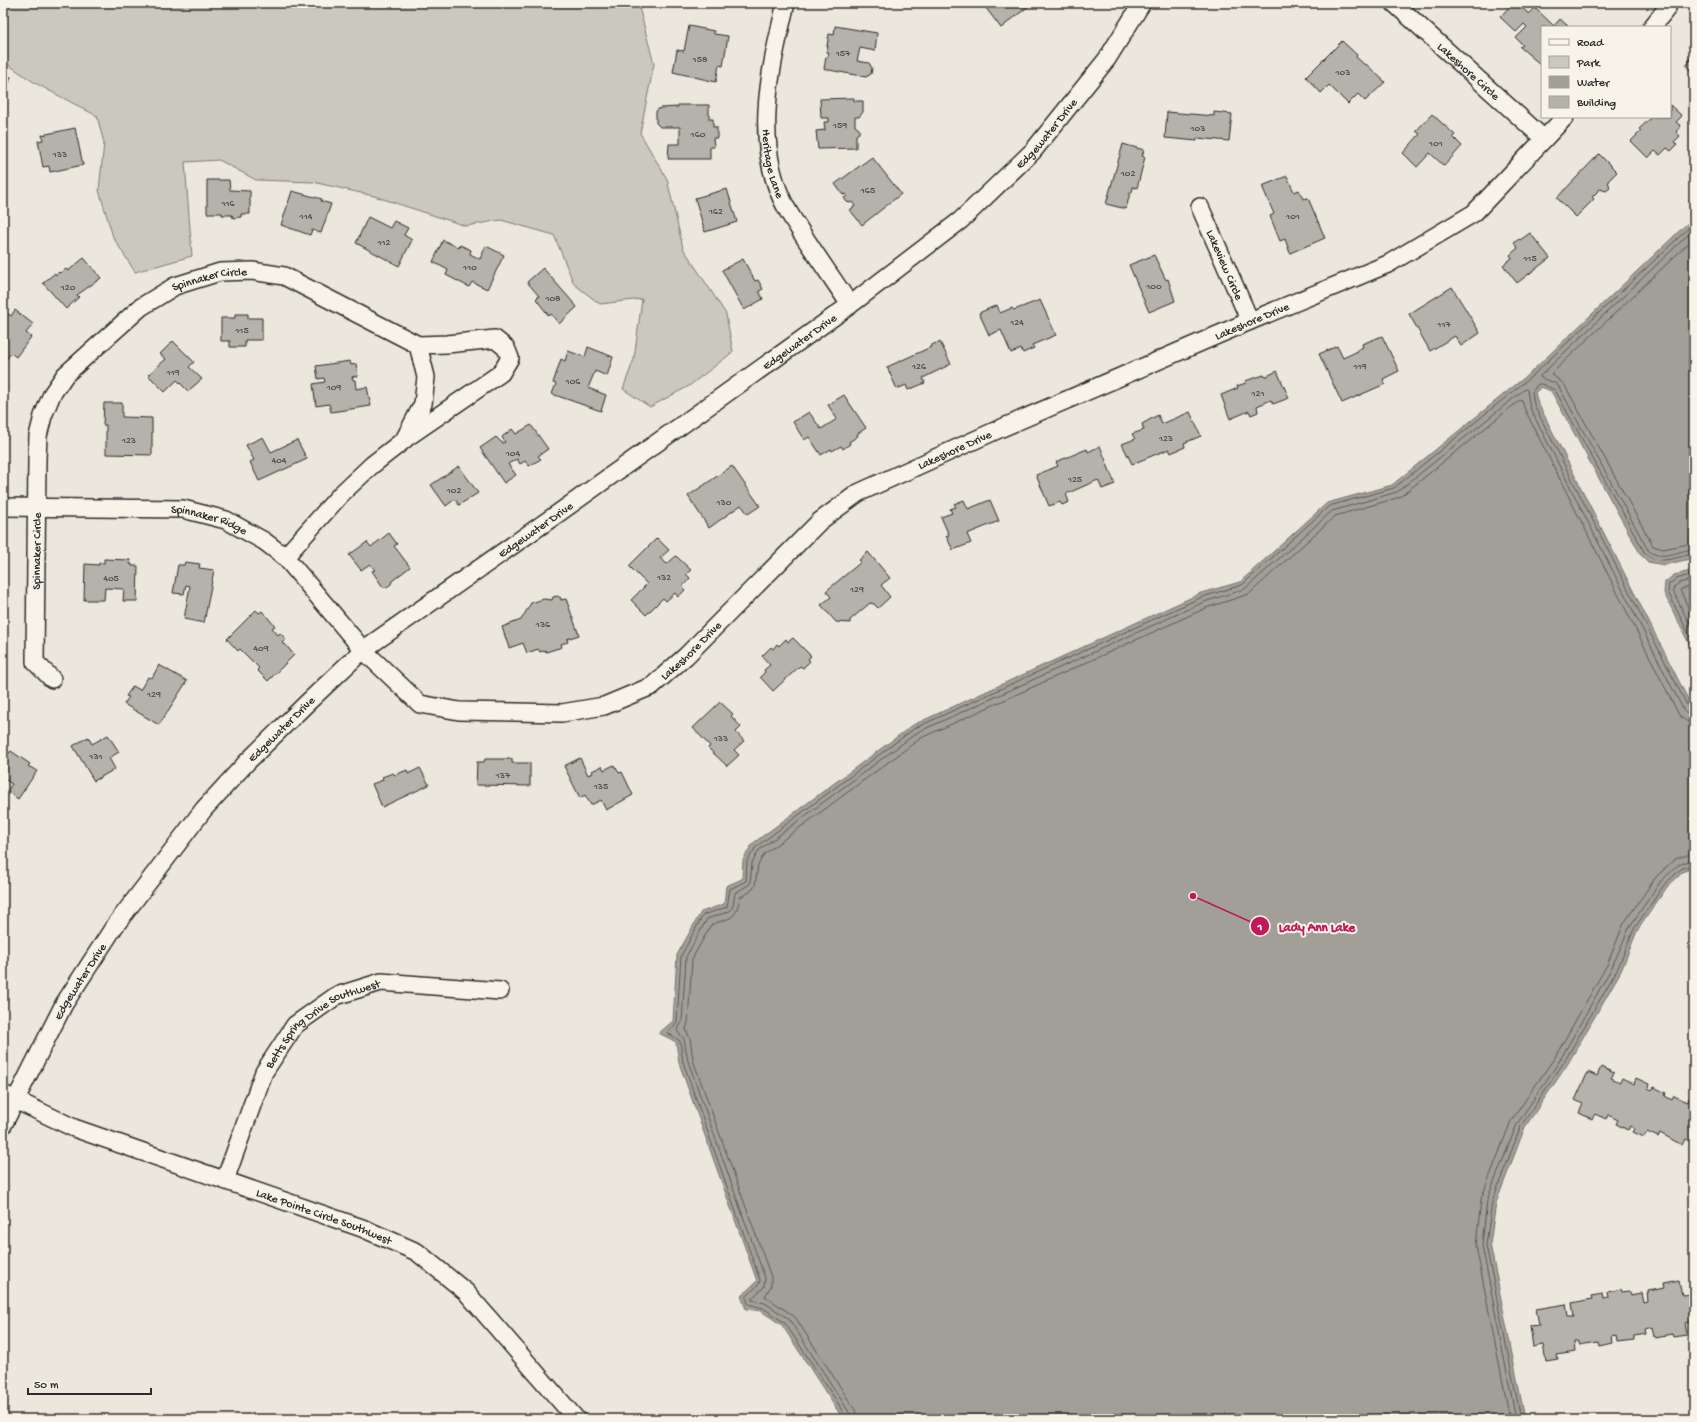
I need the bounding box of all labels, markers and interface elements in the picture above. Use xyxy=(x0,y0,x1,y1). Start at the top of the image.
legend xyxy=(1541,26,1671,118)
text: Road xyxy=(1577,37,1604,51)
street label: Lakeshore Circle xyxy=(1433,40,1502,105)
house number: 157 xyxy=(835,48,851,60)
house number: 158 xyxy=(692,54,708,66)
text: Park xyxy=(1576,57,1602,71)
house number: 103 xyxy=(1335,67,1350,79)
text: Water xyxy=(1577,77,1611,91)
street label: Edgewater Drive xyxy=(1014,96,1082,173)
text: Building xyxy=(1576,97,1616,111)
house number: 159 xyxy=(832,120,847,132)
house number: 103 xyxy=(1190,123,1205,135)
house number: 160 xyxy=(690,129,706,141)
street label: Heritage Lane xyxy=(758,129,786,202)
house number: 101 xyxy=(1428,138,1443,150)
house number: 133 xyxy=(52,149,67,161)
house number: 102 xyxy=(1120,168,1135,180)
house number: 165 xyxy=(860,185,875,197)
house number: 116 xyxy=(220,198,235,210)
house number: 162 xyxy=(708,206,723,218)
house number: 114 xyxy=(299,211,313,223)
house number: 101 xyxy=(1285,211,1300,223)
street label: Lakeview Circle xyxy=(1202,228,1245,303)
house number: 112 xyxy=(377,237,391,249)
house number: 115 xyxy=(1522,253,1537,265)
house number: 110 xyxy=(462,262,477,274)
street label: Spinnaker Circle xyxy=(170,266,248,295)
house number: 100 xyxy=(1145,281,1162,293)
house number: 120 xyxy=(60,282,76,294)
house number: 108 xyxy=(544,293,561,305)
street label: Lakeshore Drive xyxy=(1213,300,1292,344)
street label: Edgewater Drive xyxy=(760,311,841,374)
house number: 124 xyxy=(1009,317,1024,329)
house number: 117 xyxy=(1436,319,1451,331)
house number: 115 xyxy=(234,325,249,337)
house number: 126 xyxy=(911,361,927,373)
house number: 119 xyxy=(1352,361,1367,373)
house number: 119 xyxy=(165,367,180,379)
house number: 106 xyxy=(565,376,581,388)
house number: 109 xyxy=(326,382,341,394)
house number: 121 xyxy=(1251,388,1264,400)
street label: Lakeshore Drive xyxy=(916,428,995,474)
house number: 123 xyxy=(1158,433,1173,445)
house number: 123 xyxy=(121,435,136,447)
house number: 104 xyxy=(505,448,520,460)
house number: 404 xyxy=(271,455,287,467)
house number: 125 xyxy=(1067,474,1082,486)
house number: 102 xyxy=(446,485,461,497)
house number: 130 xyxy=(716,497,732,509)
street label: Edgewater Drive xyxy=(496,499,577,562)
street label: Spinnaker Ridge xyxy=(171,504,250,540)
street label: Spinnaker Circle xyxy=(31,512,45,590)
house number: 132 xyxy=(656,572,671,584)
house number: 405 xyxy=(103,573,119,585)
house number: 129 xyxy=(849,584,864,596)
house number: 136 xyxy=(535,619,551,631)
street label: Lakeshore Drive xyxy=(658,619,726,684)
house number: 409 xyxy=(253,643,269,655)
house number: 129 xyxy=(146,689,161,701)
street label: Edgewater Drive xyxy=(246,694,319,766)
house number: 133 xyxy=(713,733,728,745)
house number: 131 xyxy=(88,751,103,763)
house number: 137 xyxy=(495,770,511,782)
house number: 135 xyxy=(593,781,608,793)
callout: Lady Ann Lake xyxy=(1250,914,1363,939)
text: 1 xyxy=(1257,921,1263,935)
text: Lady Ann Lake xyxy=(1279,921,1357,936)
street label: Edgewater Drive xyxy=(52,941,111,1023)
street label: Betts Spring Drive Southwest xyxy=(263,977,383,1073)
street label: Lake Pointe Circle Southwest xyxy=(254,1187,394,1250)
scale bar xyxy=(28,1370,151,1396)
text: 50 m xyxy=(34,1379,59,1393)

